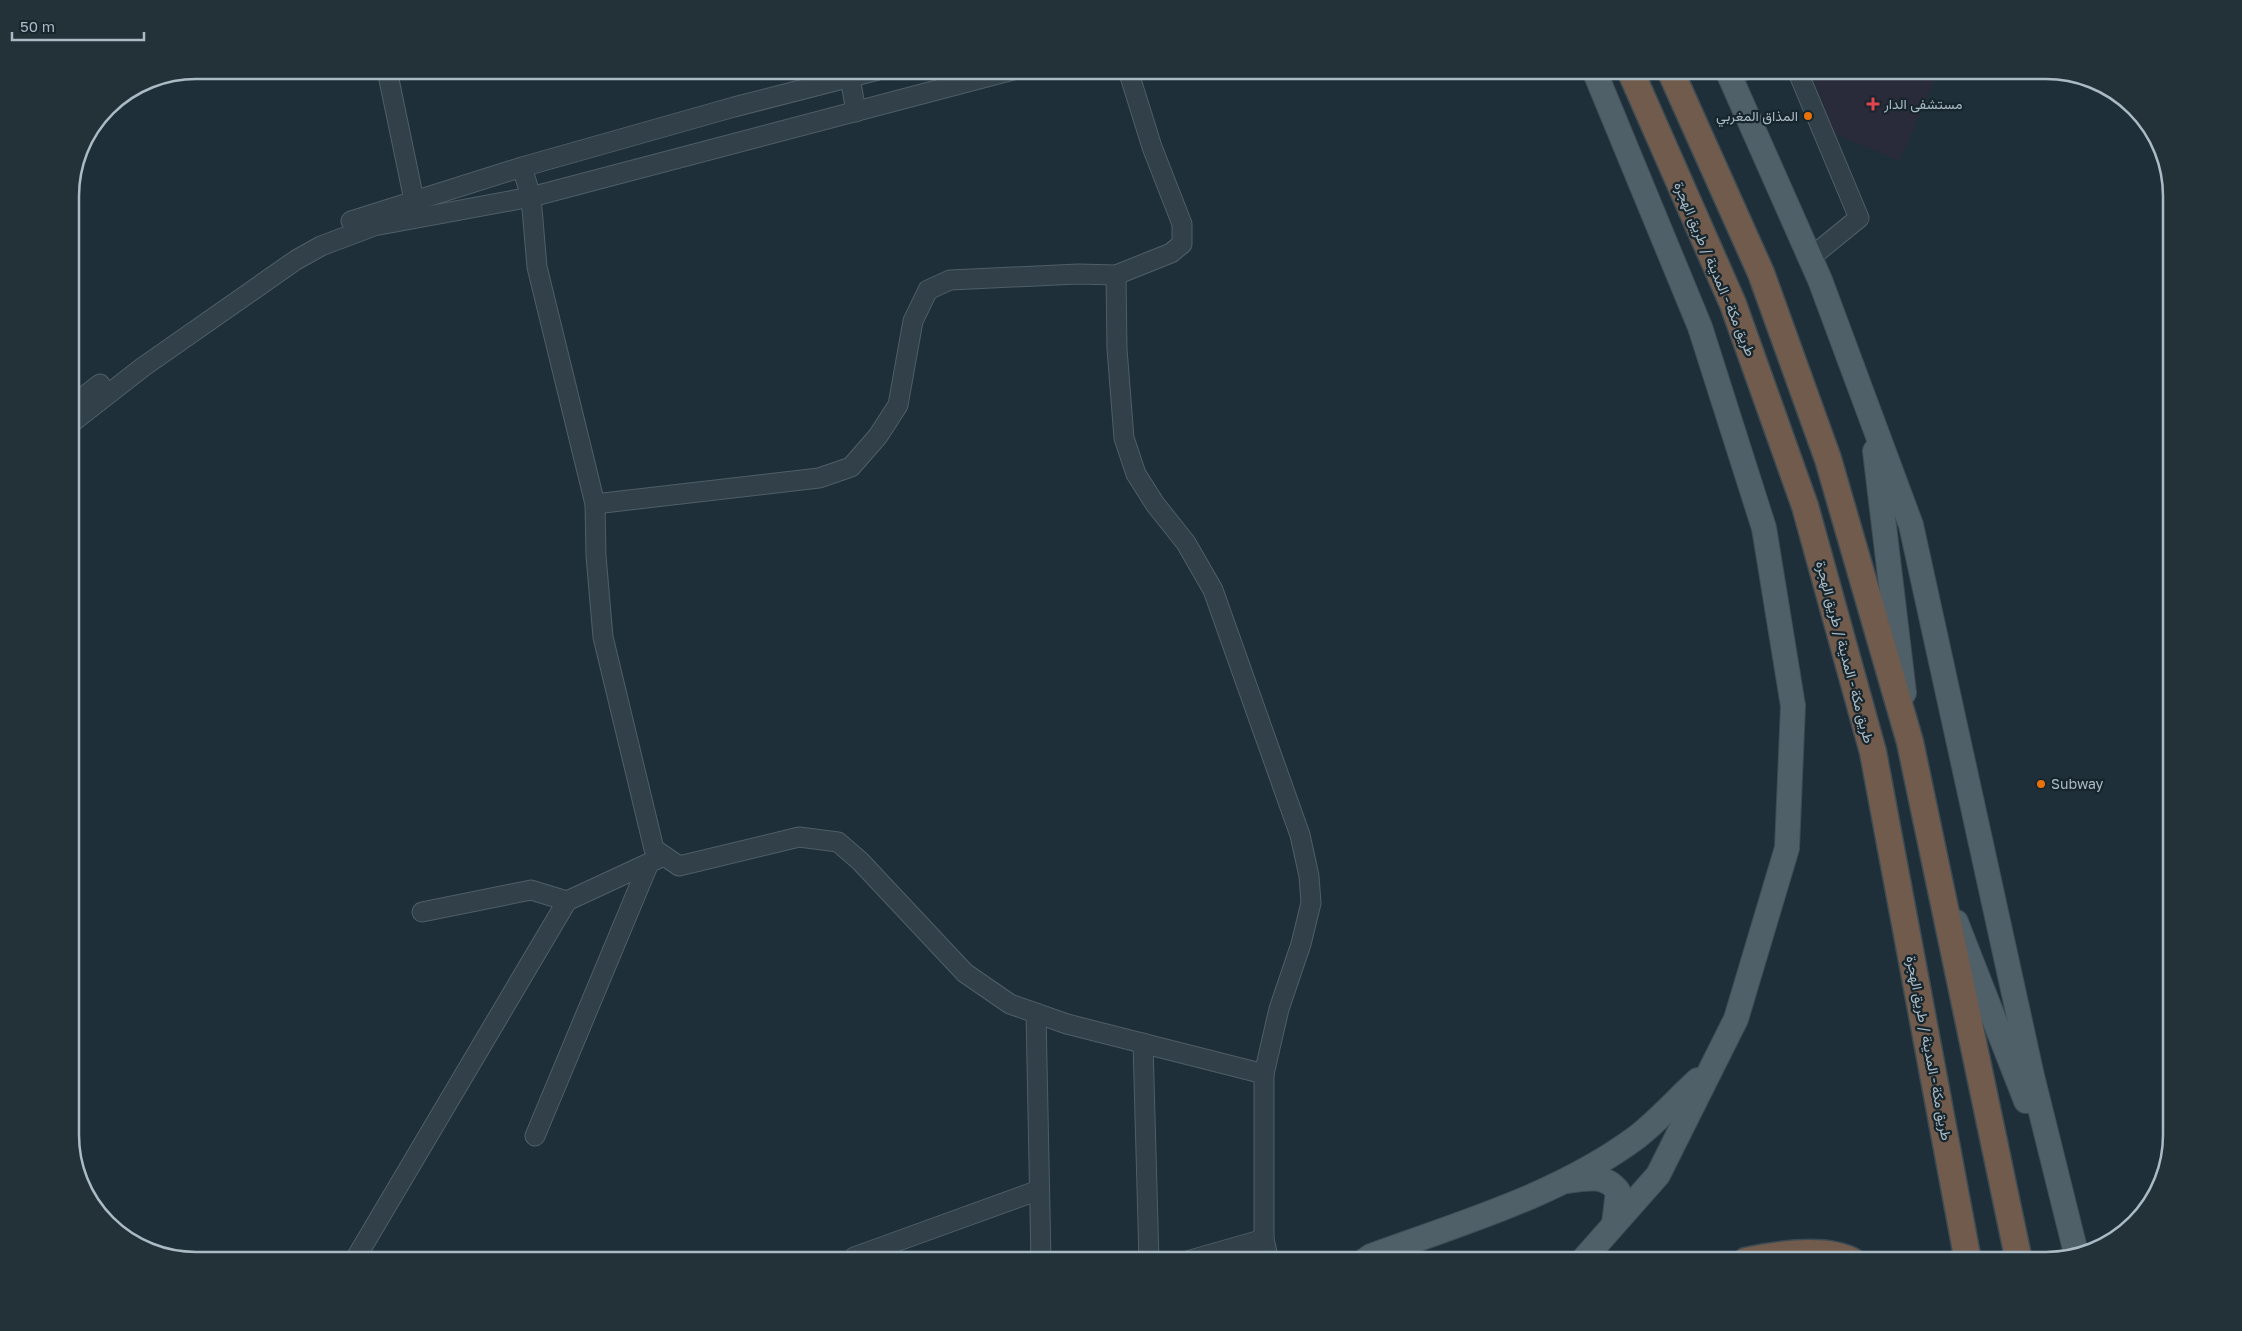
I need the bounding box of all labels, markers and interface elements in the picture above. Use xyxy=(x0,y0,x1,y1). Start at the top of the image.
scale bar xyxy=(12,10,145,42)
text: 50 m xyxy=(20,17,55,35)
place label: مستشفى الدار xyxy=(1883,95,1962,113)
marker: مستشفى الدار xyxy=(1866,97,1880,111)
place label: المذاق المغربي xyxy=(1716,107,1798,128)
marker: المذاق المغربي xyxy=(1802,110,1814,122)
street label: طريق مكة - المدينة / طريق الهجرة xyxy=(1670,179,1760,359)
street label: طريق مكة - المدينة / طريق الهجرة xyxy=(1812,559,1878,745)
place label: Subway xyxy=(2051,775,2104,792)
marker: Subway xyxy=(2035,778,2047,790)
street label: طريق مكة - المدينة / طريق الهجرة xyxy=(1902,954,1956,1142)

